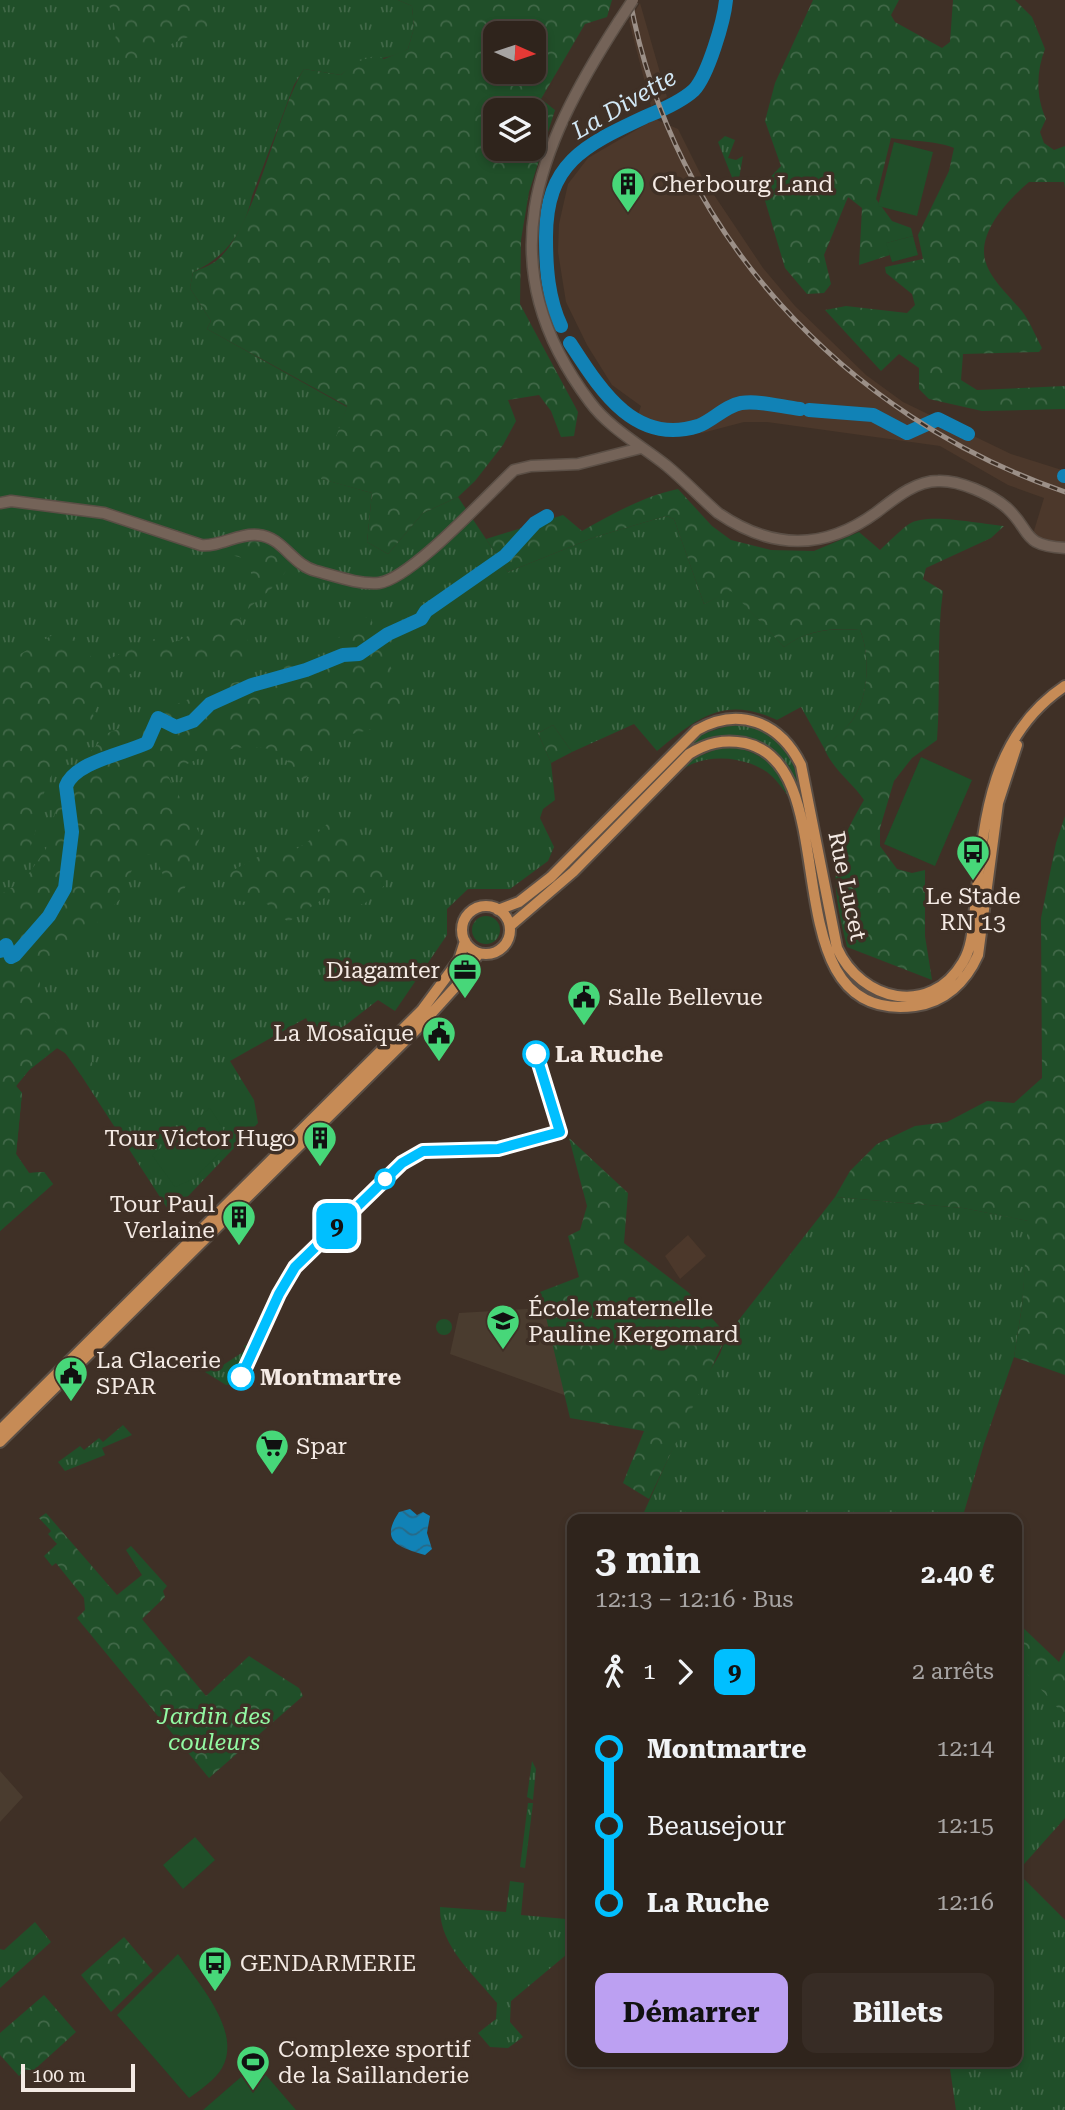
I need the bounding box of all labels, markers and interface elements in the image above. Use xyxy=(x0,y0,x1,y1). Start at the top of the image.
north arrow xyxy=(483,21,546,84)
map controls xyxy=(483,21,546,161)
water label: La Divette xyxy=(566,63,681,145)
button: layers xyxy=(483,98,546,161)
building icon: Cherbourg Land xyxy=(609,165,647,214)
place label: Cherbourg Land xyxy=(652,171,833,198)
street label: Rue Lucet xyxy=(822,829,872,943)
bus stop icon: Le Stade RN 13 xyxy=(954,833,992,882)
place label: Le Stade RN 13 xyxy=(925,883,1021,936)
office icon: Diagamter xyxy=(446,951,484,1000)
place label: Diagamter xyxy=(326,957,440,984)
public building icon: Salle Bellevue xyxy=(565,978,603,1027)
place label: Salle Bellevue xyxy=(608,984,763,1011)
public building icon: La Mosaïque xyxy=(420,1014,458,1063)
place label: La Mosaïque xyxy=(273,1020,414,1047)
marker: La Ruche xyxy=(523,1041,549,1067)
place label: La Ruche xyxy=(555,1041,663,1068)
building icon: Tour Victor Hugo xyxy=(301,1119,339,1168)
place label: Tour Victor Hugo xyxy=(104,1125,296,1152)
unlabelled marker xyxy=(375,1169,395,1189)
place label: Tour Paul Verlaine xyxy=(109,1191,215,1244)
building icon: Tour Paul Verlaine xyxy=(220,1198,258,1247)
line badge: 9 xyxy=(314,1203,360,1249)
text: 9 xyxy=(330,1212,344,1240)
place label: École maternelle Pauline Kergomard xyxy=(528,1295,739,1348)
school or university icon: École maternelle Pauline Kergomard xyxy=(484,1302,522,1351)
place label: La Glacerie SPAR xyxy=(96,1347,221,1400)
public building icon: La Glacerie SPAR xyxy=(52,1354,90,1403)
marker: Montmartre xyxy=(228,1364,254,1390)
place label: Montmartre xyxy=(260,1364,401,1391)
supermarket icon: Spar xyxy=(253,1427,291,1476)
place label: Spar xyxy=(296,1433,347,1460)
text: 3 min xyxy=(595,1538,701,1582)
text: 2.40 € xyxy=(921,1559,994,1589)
text: 12:13 – 12:16 · Bus xyxy=(595,1586,793,1613)
icon: walk xyxy=(595,1653,633,1691)
icon: forward xyxy=(666,1653,704,1691)
text: 1 xyxy=(643,1658,656,1685)
text: 9 xyxy=(728,1658,741,1686)
text: 2 arrêts xyxy=(912,1658,994,1685)
park label: Jardin des couleurs xyxy=(156,1703,271,1756)
text: Montmartre xyxy=(647,1734,807,1764)
text: 12:14 xyxy=(937,1735,994,1762)
text: Beausejour xyxy=(647,1811,786,1841)
text: 12:15 xyxy=(937,1812,994,1839)
text: La Ruche xyxy=(647,1888,769,1918)
text: 12:16 xyxy=(937,1889,994,1916)
bus stop icon: GENDARMERIE xyxy=(196,1944,234,1993)
place label: GENDARMERIE xyxy=(240,1950,416,1977)
button: Démarrer xyxy=(595,1973,788,2053)
button: Billets xyxy=(802,1973,994,2053)
place label: Complexe sportif de la Saillanderie xyxy=(278,2036,471,2089)
sports icon: Complexe sportif de la Saillanderie xyxy=(234,2043,272,2092)
scale bar xyxy=(21,2061,135,2093)
text: 100 m xyxy=(32,2064,86,2087)

